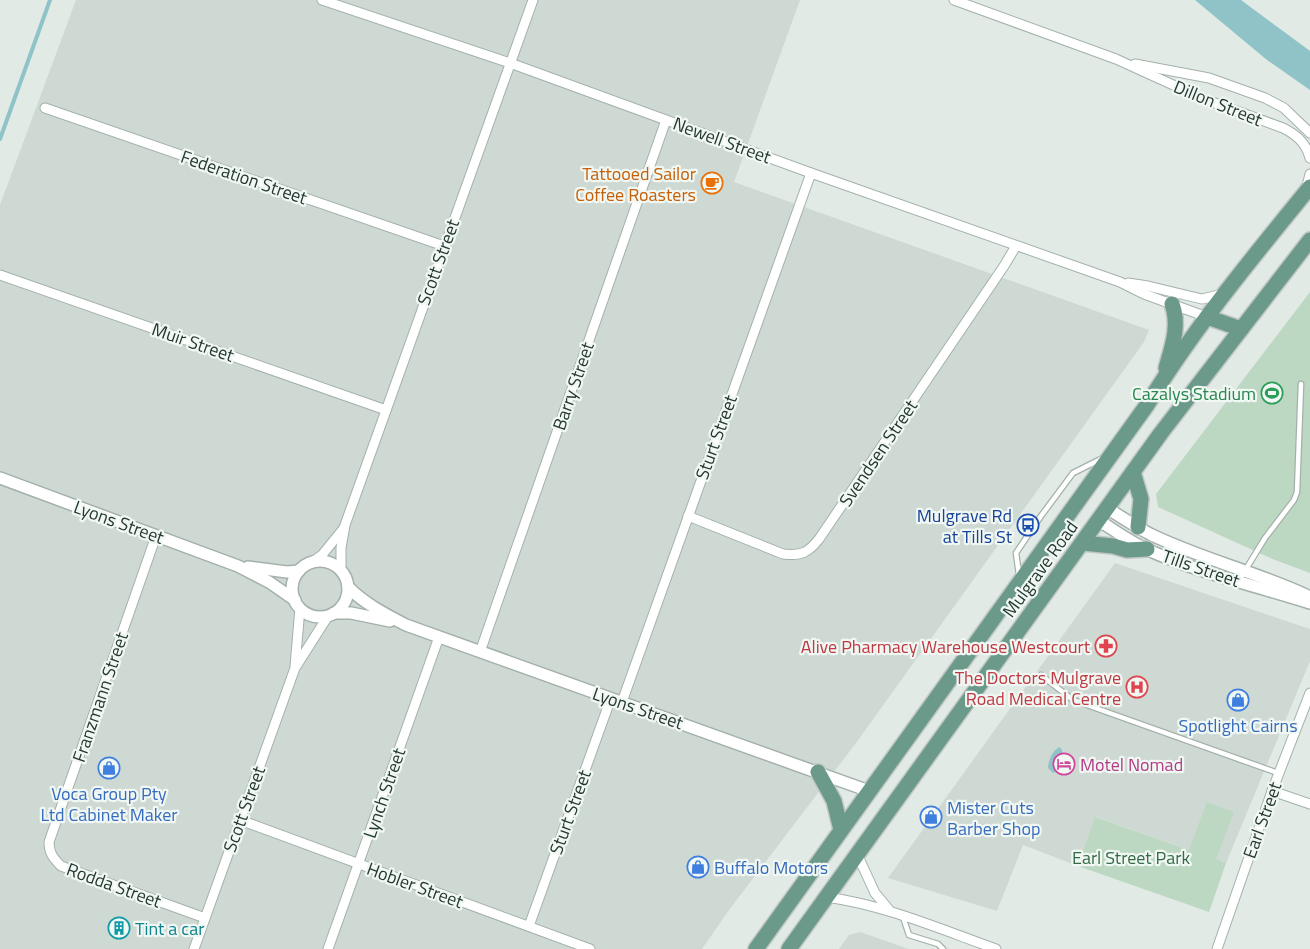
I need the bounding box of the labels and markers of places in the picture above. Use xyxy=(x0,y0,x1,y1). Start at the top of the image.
place label: Tattooed Sailor Coffee Roasters xyxy=(575,160,696,208)
cafe icon: Tattooed Sailor Coffee Roasters xyxy=(700,171,724,195)
place label: Cazalys Stadium xyxy=(1132,380,1256,407)
sports icon: Cazalys Stadium xyxy=(1260,381,1284,405)
place label: Mulgrave Rd at Tills St xyxy=(917,502,1013,550)
bus stop icon: Mulgrave Rd at Tills St xyxy=(1016,513,1040,537)
place label: Alive Pharmacy Warehouse Westcourt xyxy=(801,633,1091,660)
pharmacy icon: Alive Pharmacy Warehouse Westcourt xyxy=(1094,634,1118,658)
place label: The Doctors Mulgrave Road Medical Centre xyxy=(955,664,1121,712)
hospital icon: The Doctors Mulgrave Road Medical Centre xyxy=(1125,675,1149,699)
shop icon: Spotlight Cairns xyxy=(1226,688,1250,712)
place label: Spotlight Cairns xyxy=(1178,712,1298,739)
place label: Motel Nomad xyxy=(1080,751,1183,778)
hotel icon: Motel Nomad xyxy=(1052,752,1076,776)
shop icon: Voca Group Pty Ltd Cabinet Maker xyxy=(97,756,121,780)
place label: Voca Group Pty Ltd Cabinet Maker xyxy=(40,780,178,828)
place label: Mister Cuts Barber Shop xyxy=(947,794,1041,842)
shop icon: Mister Cuts Barber Shop xyxy=(919,805,943,829)
place label: Buffalo Motors xyxy=(714,854,828,881)
shop icon: Buffalo Motors xyxy=(686,855,710,879)
place label: Tint a car xyxy=(135,915,204,942)
building icon: Tint a car xyxy=(107,916,131,940)

